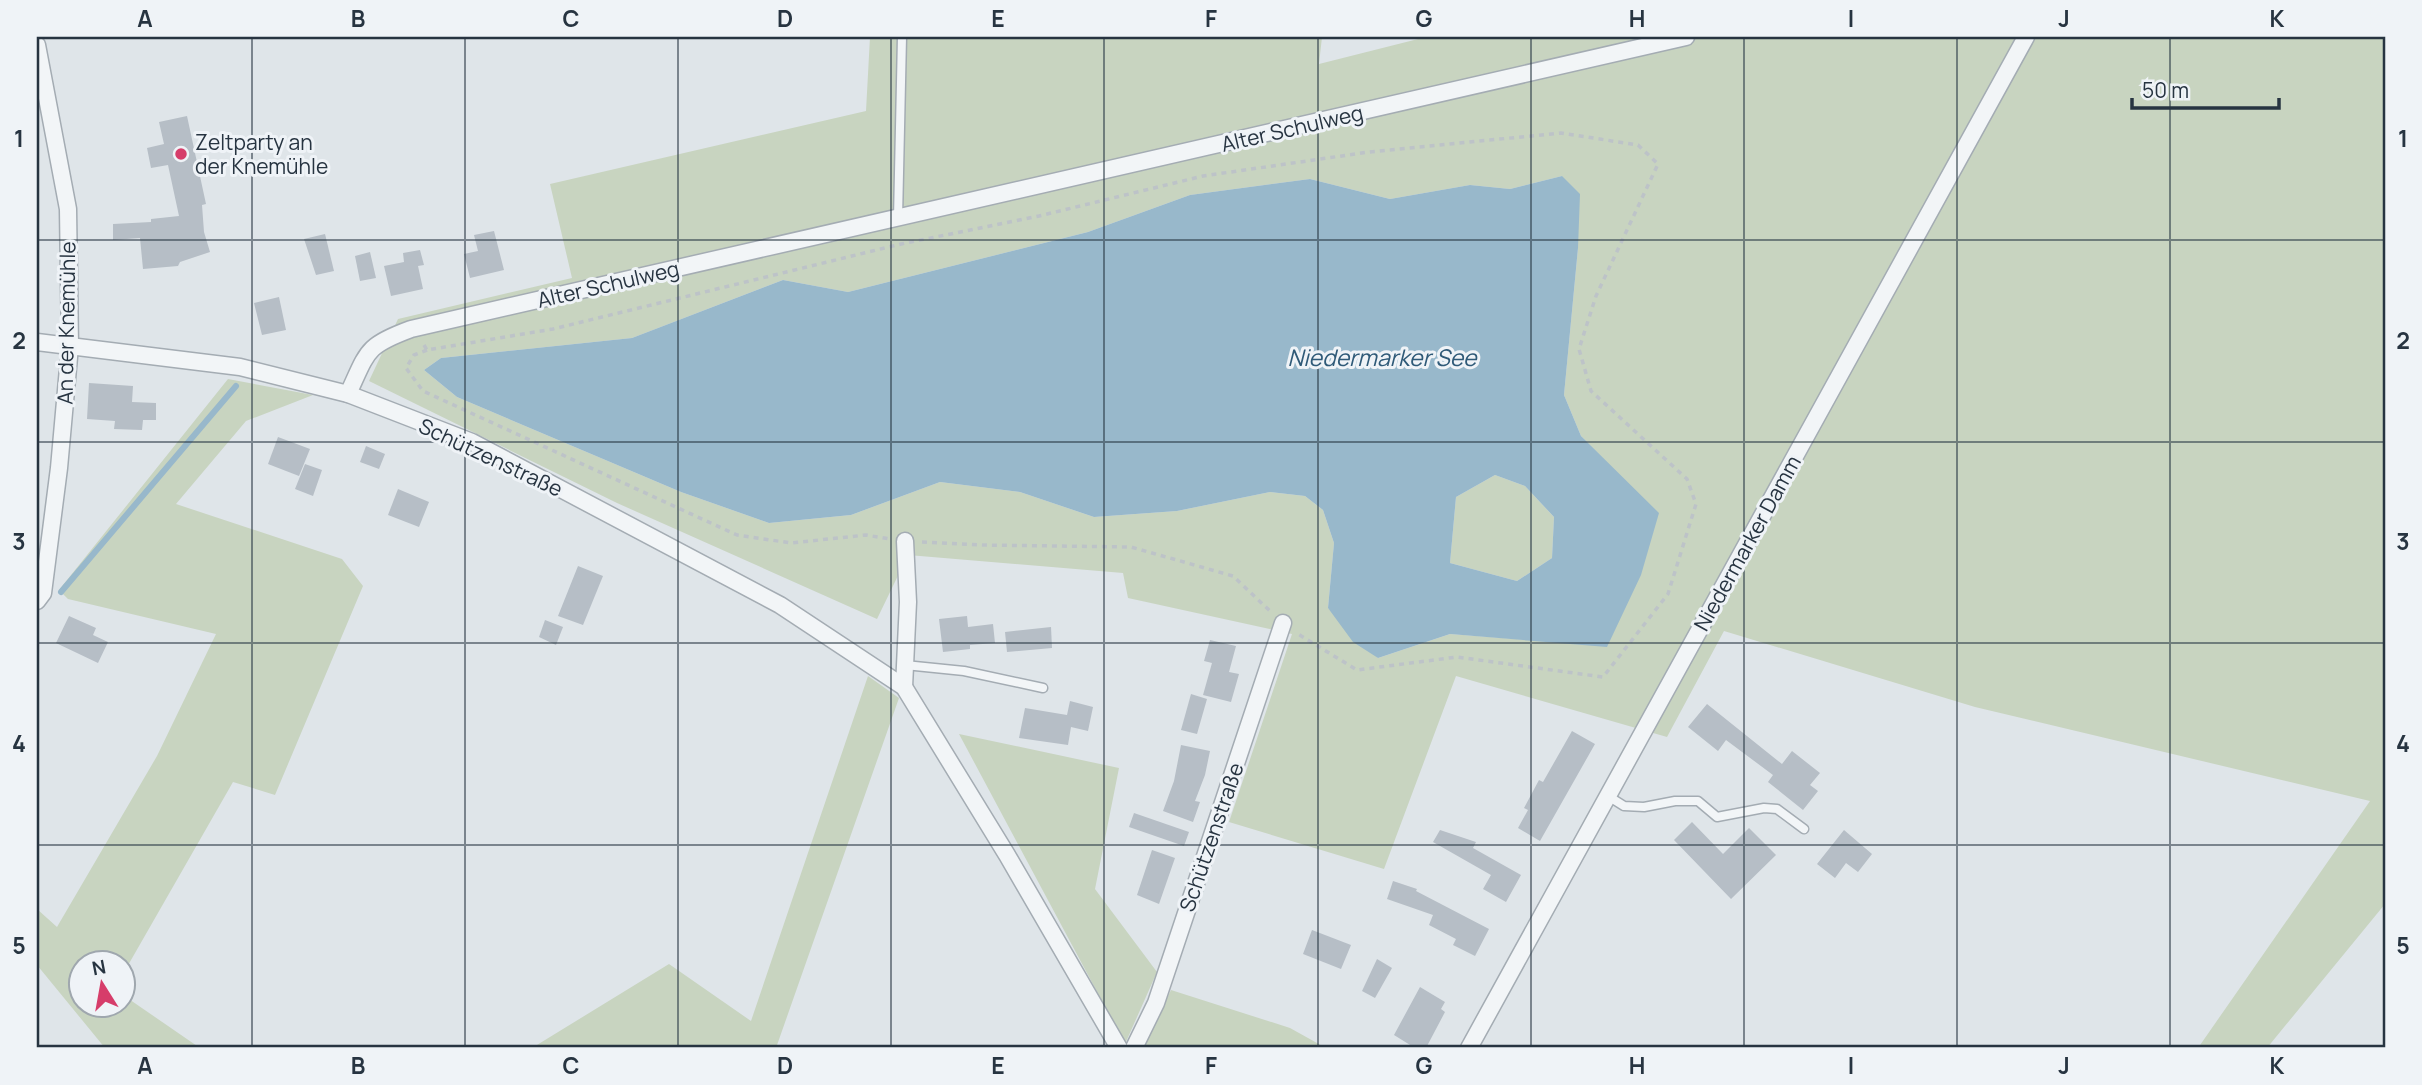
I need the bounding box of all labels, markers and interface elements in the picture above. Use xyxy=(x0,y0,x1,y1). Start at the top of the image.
text: A xyxy=(137,2,153,34)
text: B xyxy=(351,2,365,34)
text: C xyxy=(563,2,580,34)
text: D xyxy=(777,2,793,34)
text: E xyxy=(991,2,1005,34)
text: F xyxy=(1205,2,1217,34)
text: G xyxy=(1416,2,1433,34)
text: H xyxy=(1629,2,1645,34)
text: I xyxy=(1848,2,1854,34)
text: J xyxy=(2058,2,2070,34)
text: K xyxy=(2270,2,2285,34)
scale bar xyxy=(2132,66,2278,110)
text: 50 m xyxy=(2142,76,2189,104)
street label: Alter Schulweg xyxy=(1218,98,1366,158)
text: 1 xyxy=(14,122,24,154)
text: 1 xyxy=(2398,122,2408,154)
place label: Zeltparty an der Knemühle xyxy=(195,128,328,180)
marker: Zeltparty an der Knemühle xyxy=(173,146,189,162)
street label: An der Knemühle xyxy=(51,241,81,405)
street label: Alter Schulweg xyxy=(534,254,682,314)
text: 2 xyxy=(12,324,26,356)
text: 2 xyxy=(2396,324,2410,356)
water label: Niedermarker See xyxy=(1287,341,1478,373)
street label: Schützenstraße xyxy=(415,411,567,503)
street label: Niedermarker Damm xyxy=(1687,450,1807,636)
text: 3 xyxy=(12,525,26,557)
text: 3 xyxy=(2396,525,2410,557)
text: 4 xyxy=(12,727,26,759)
text: 4 xyxy=(2396,727,2410,759)
street label: Schützenstraße xyxy=(1172,759,1250,915)
text: 5 xyxy=(12,929,26,961)
text: 5 xyxy=(2396,929,2410,961)
north arrow xyxy=(66,948,136,1018)
text: N xyxy=(90,953,108,981)
text: A xyxy=(137,1049,153,1081)
text: B xyxy=(351,1049,365,1081)
text: C xyxy=(563,1049,580,1081)
text: D xyxy=(777,1049,793,1081)
text: E xyxy=(991,1049,1005,1081)
text: F xyxy=(1205,1049,1217,1081)
text: G xyxy=(1416,1049,1433,1081)
text: H xyxy=(1629,1049,1645,1081)
text: I xyxy=(1848,1049,1854,1081)
text: J xyxy=(2058,1049,2070,1081)
text: K xyxy=(2270,1049,2285,1081)

